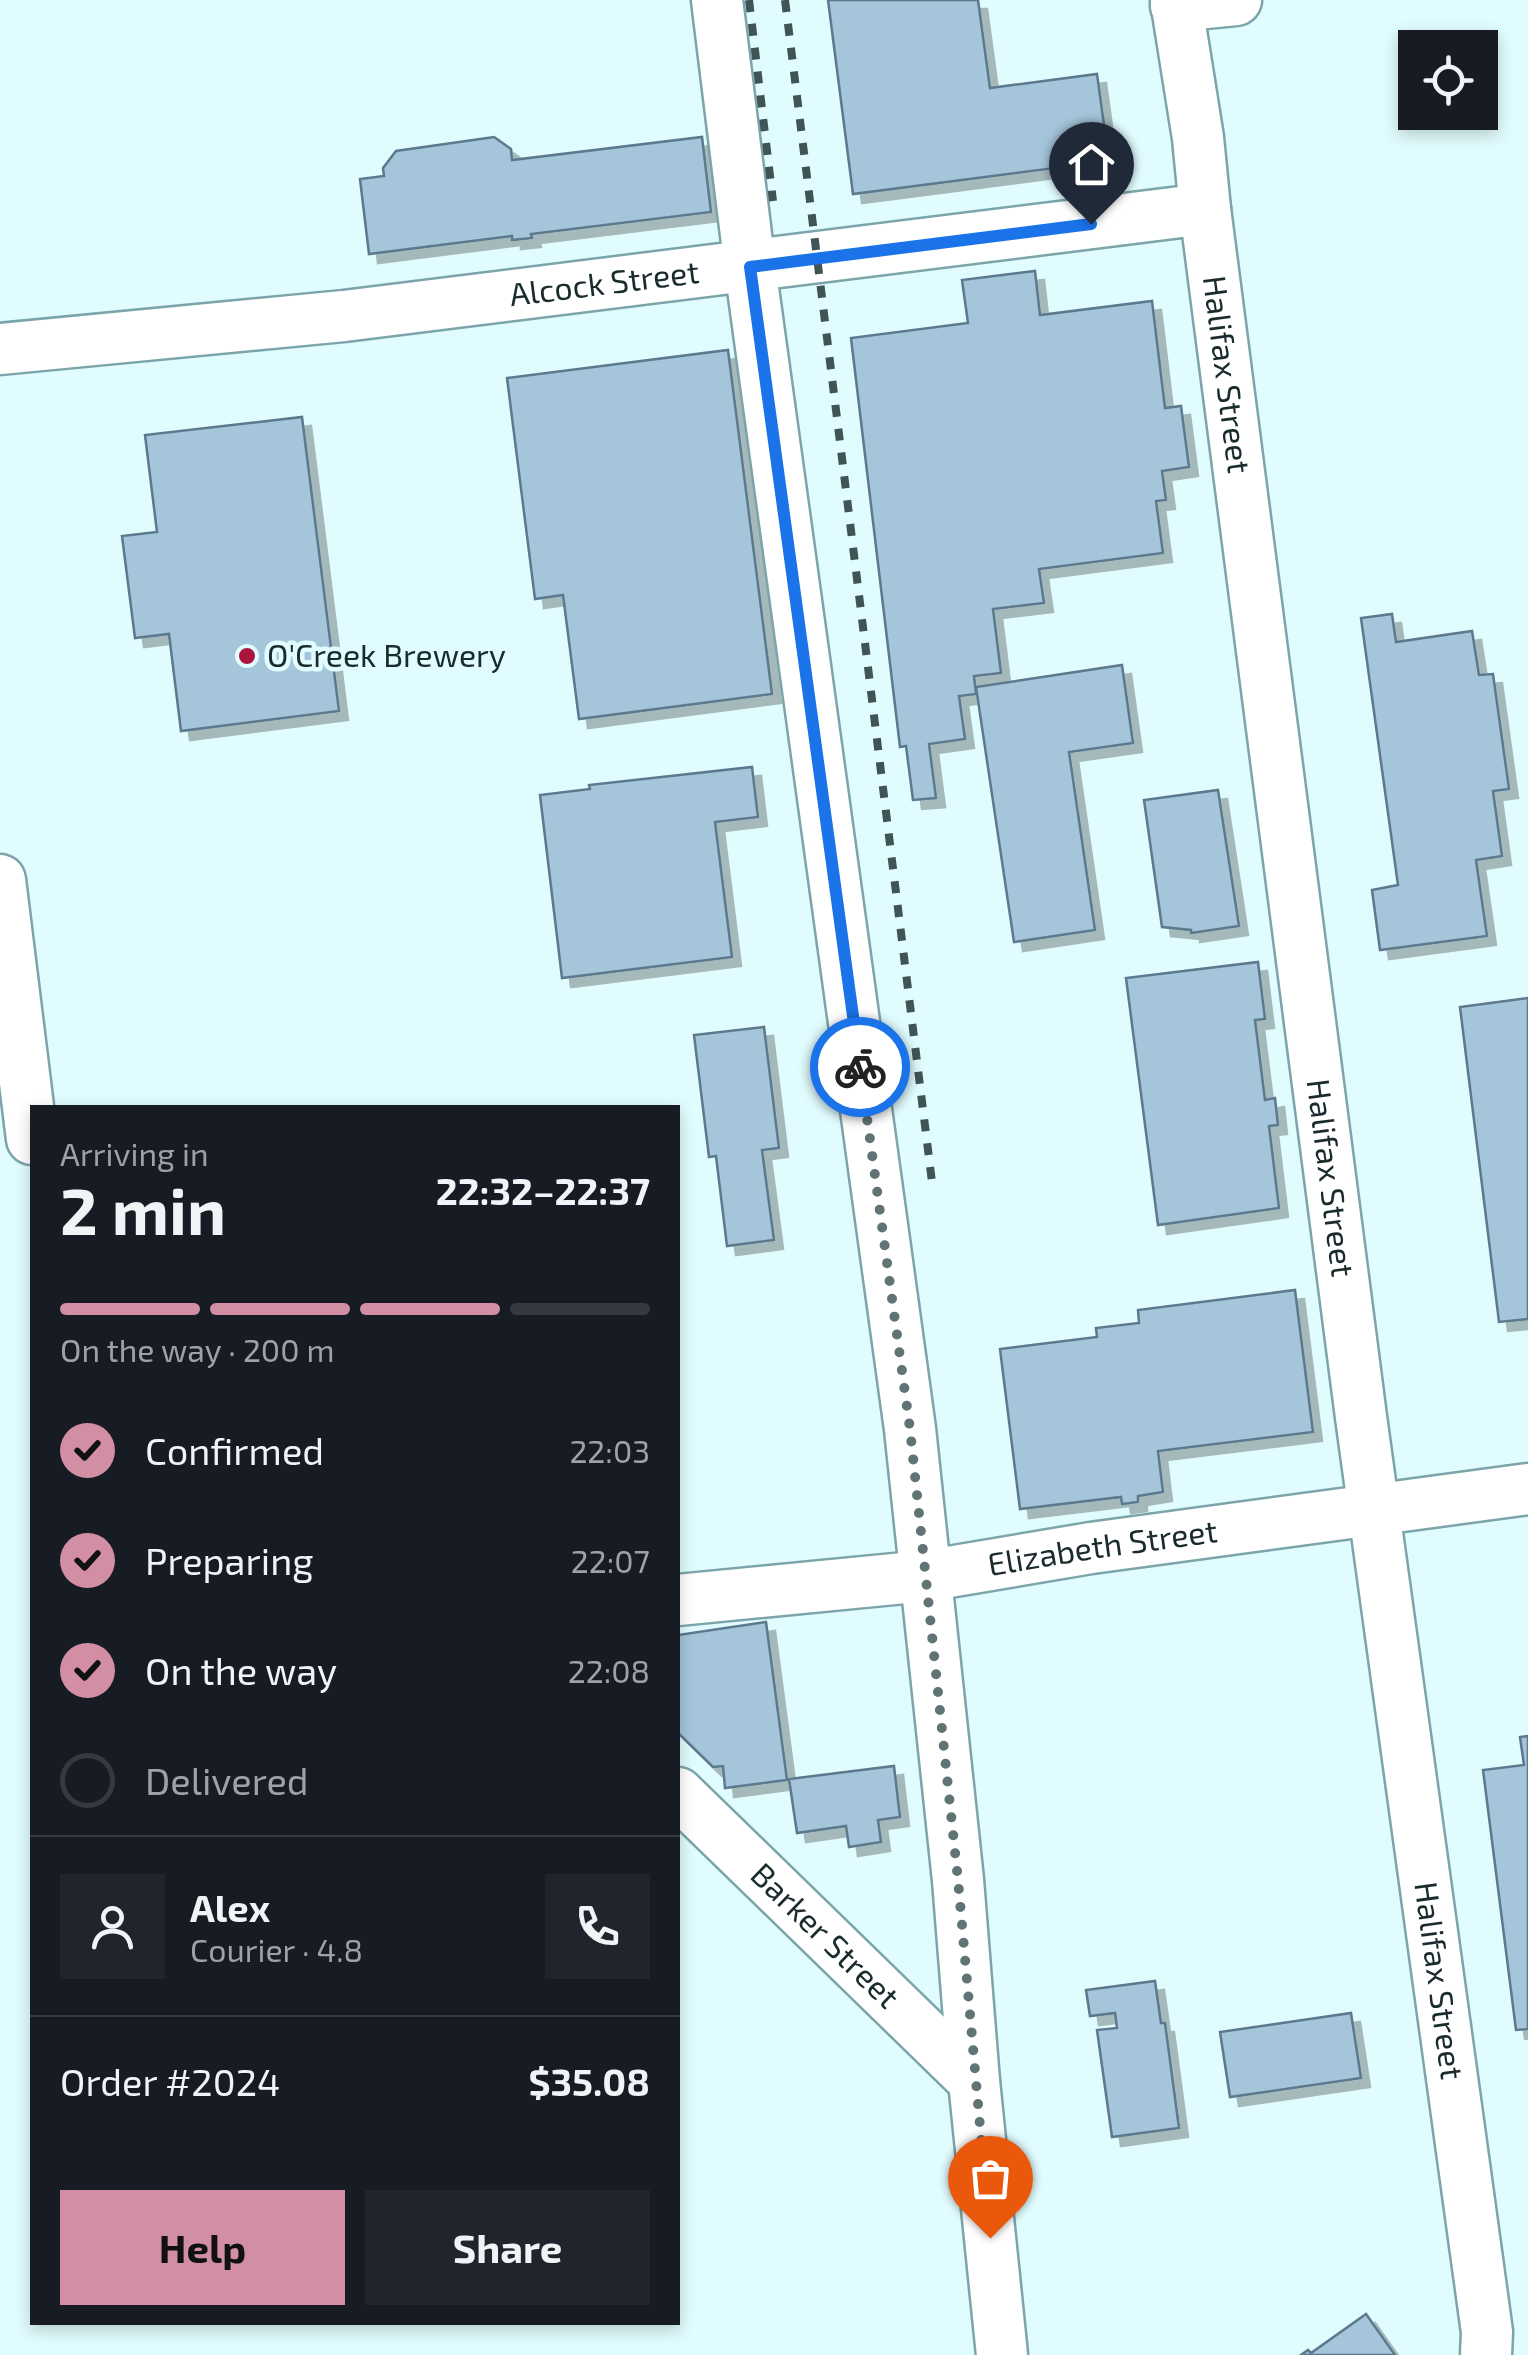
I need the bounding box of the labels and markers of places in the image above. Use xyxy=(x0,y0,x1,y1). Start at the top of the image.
pin xyxy=(1049,122,1134,225)
place label: O'Creek Brewery xyxy=(267,635,506,673)
marker: O'Creek Brewery xyxy=(236,645,258,667)
pin xyxy=(948,2136,1033,2239)

